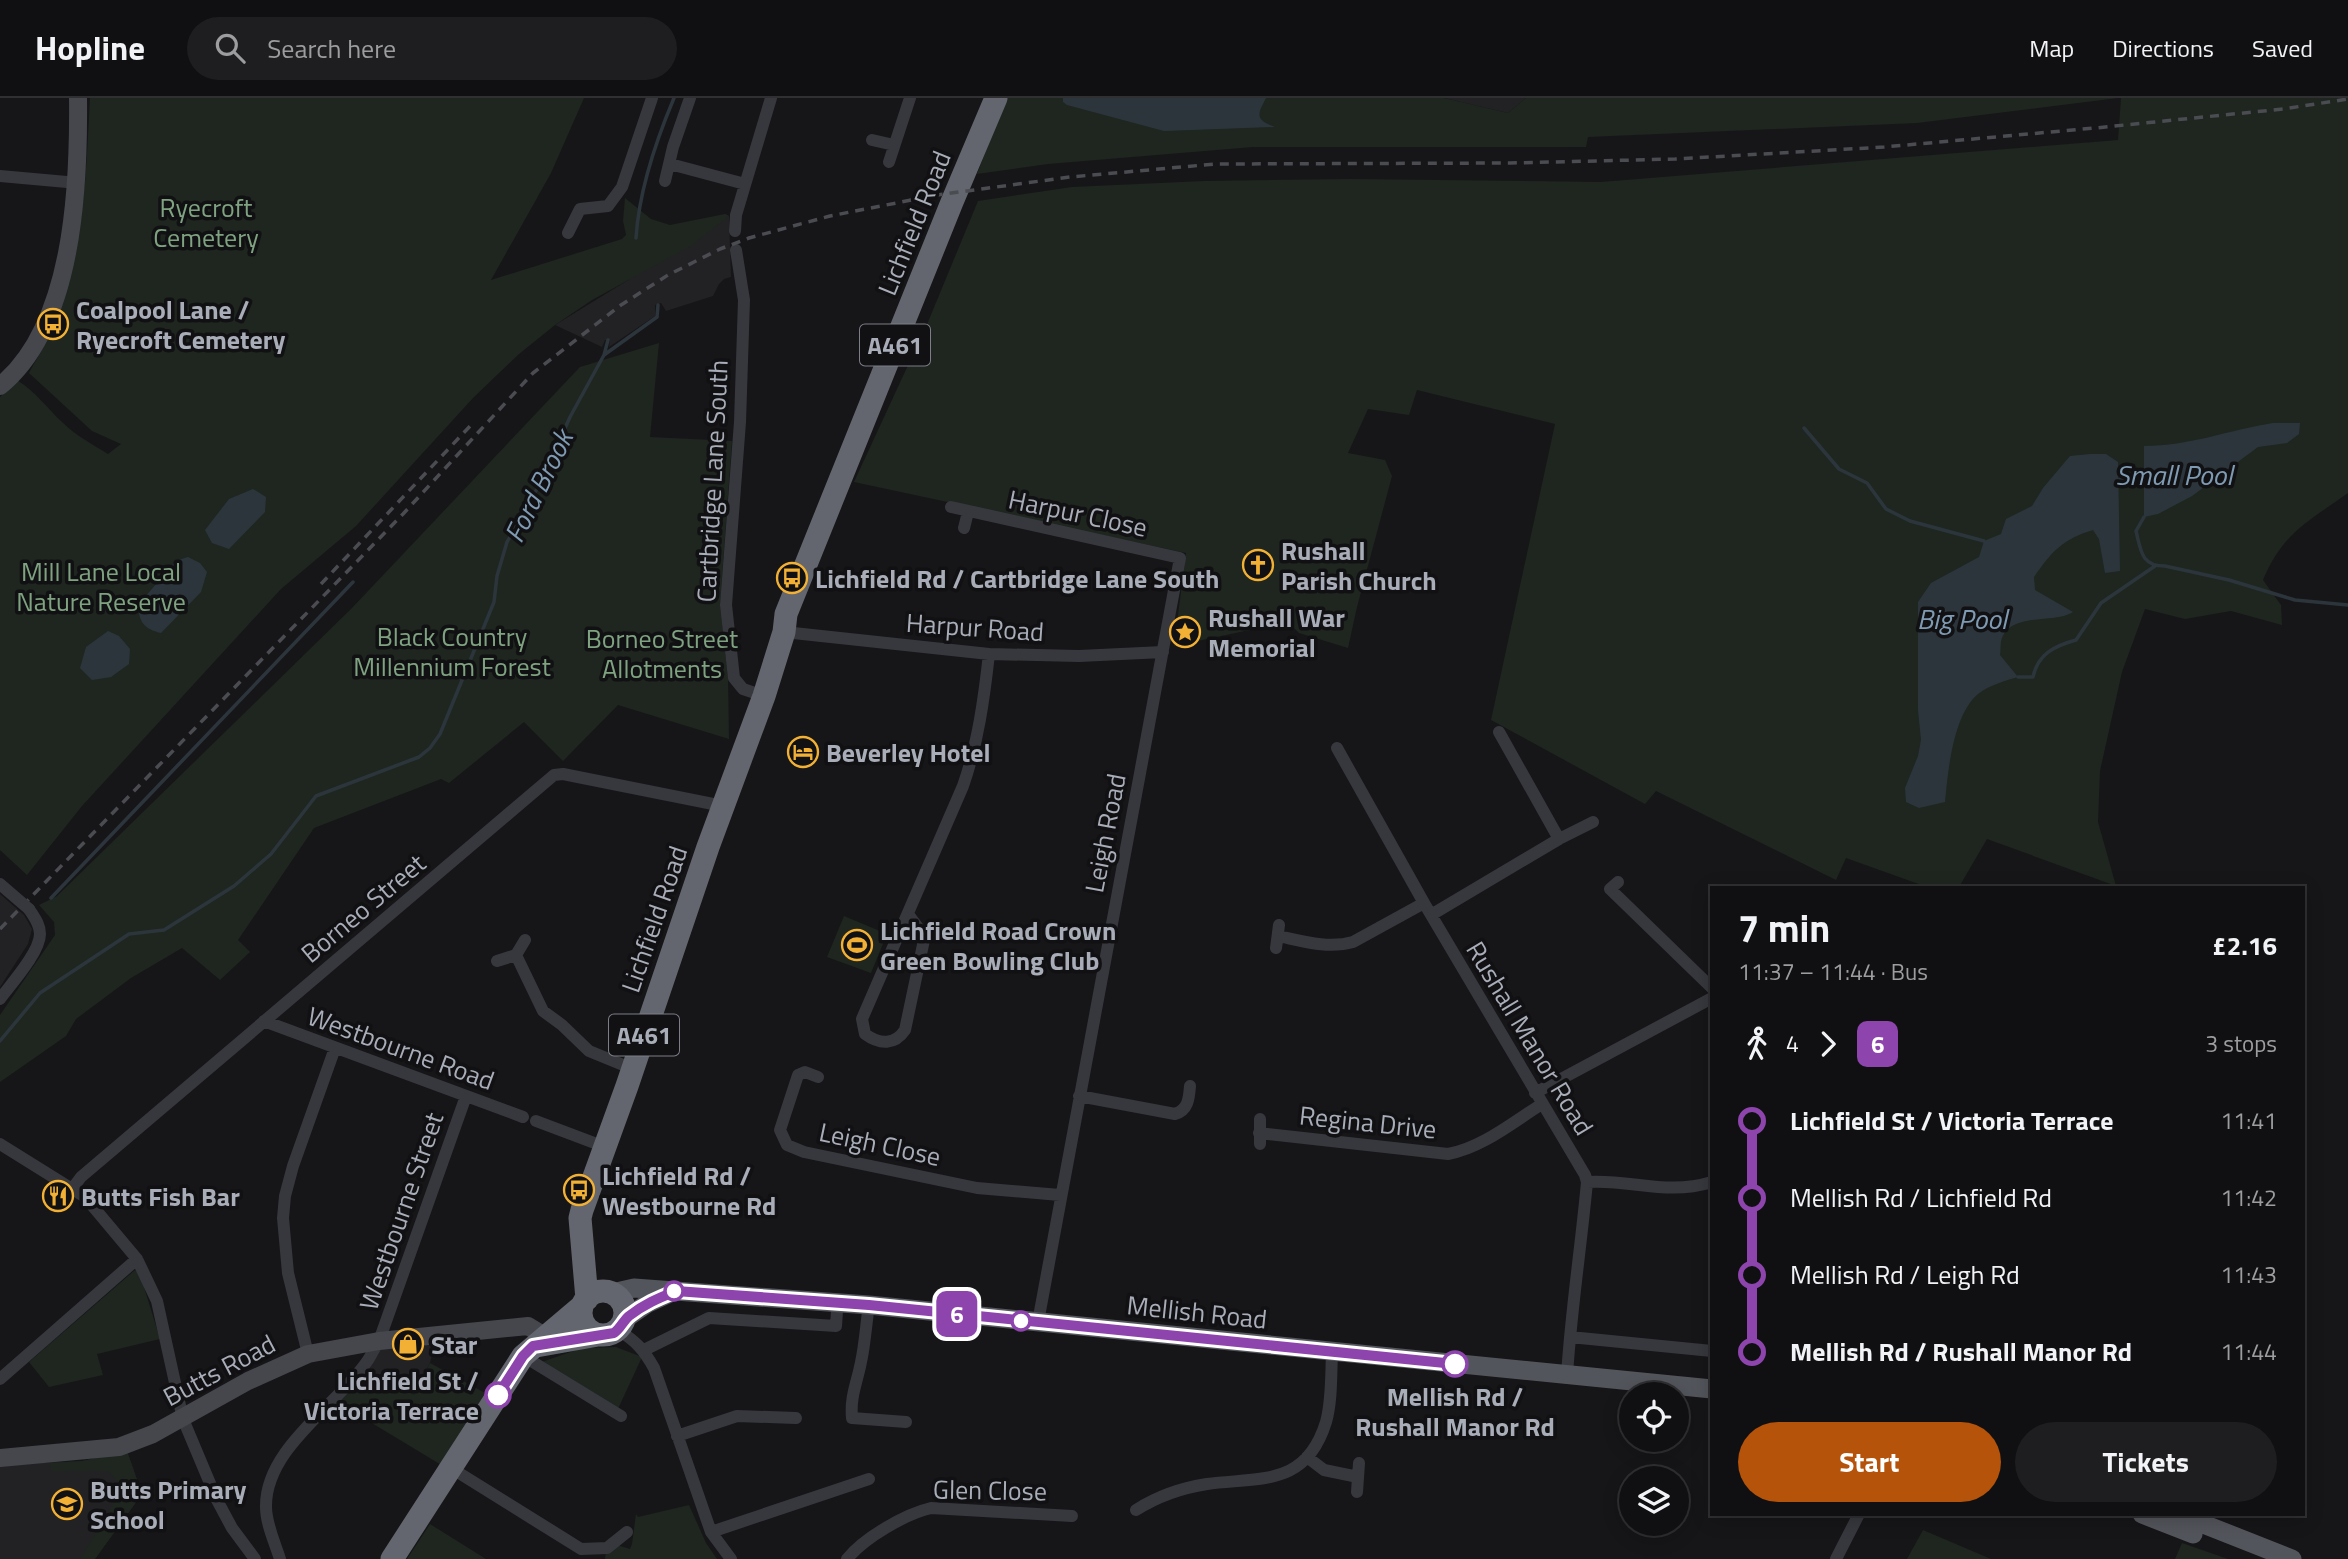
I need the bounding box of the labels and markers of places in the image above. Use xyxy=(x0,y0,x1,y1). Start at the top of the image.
place label: Coalpool Lane / Ryecroft Cemetery xyxy=(76,290,285,359)
bus stop icon: Coalpool Lane / Ryecroft Cemetery xyxy=(36,307,70,341)
place label: Rushall Parish Church xyxy=(1281,531,1437,600)
church icon: Rushall Parish Church xyxy=(1241,548,1275,582)
place label: Lichfield Rd / Cartbridge Lane South xyxy=(815,559,1219,598)
bus stop icon: Lichfield Rd / Cartbridge Lane South xyxy=(775,561,809,595)
place label: Rushall War Memorial xyxy=(1208,598,1345,667)
place icon: Rushall War Memorial xyxy=(1168,615,1202,649)
place label: Beverley Hotel xyxy=(826,733,990,772)
hotel icon: Beverley Hotel xyxy=(786,735,820,769)
place label: Lichfield Road Crown Green Bowling Club xyxy=(880,911,1116,980)
sports icon: Lichfield Road Crown Green Bowling Club xyxy=(840,928,874,962)
place label: Lichfield Rd / Westbourne Rd xyxy=(602,1156,776,1225)
bus stop icon: Lichfield Rd / Westbourne Rd xyxy=(562,1173,596,1207)
place label: Butts Fish Bar xyxy=(81,1177,240,1216)
restaurant icon: Butts Fish Bar xyxy=(41,1179,75,1213)
unlabelled marker xyxy=(664,1281,684,1301)
unlabelled marker xyxy=(1011,1311,1031,1331)
place label: Star xyxy=(431,1325,478,1364)
shop icon: Star xyxy=(391,1327,425,1361)
marker: Mellish Rd / Rushall Manor Rd xyxy=(1442,1351,1468,1377)
place label: Lichfield St / Victoria Terrace xyxy=(304,1361,479,1430)
place label: Mellish Rd / Rushall Manor Rd xyxy=(1355,1377,1555,1446)
marker: Lichfield St / Victoria Terrace xyxy=(485,1382,511,1408)
place label: Butts Primary School xyxy=(90,1470,247,1539)
school or university icon: Butts Primary School xyxy=(50,1487,84,1521)

